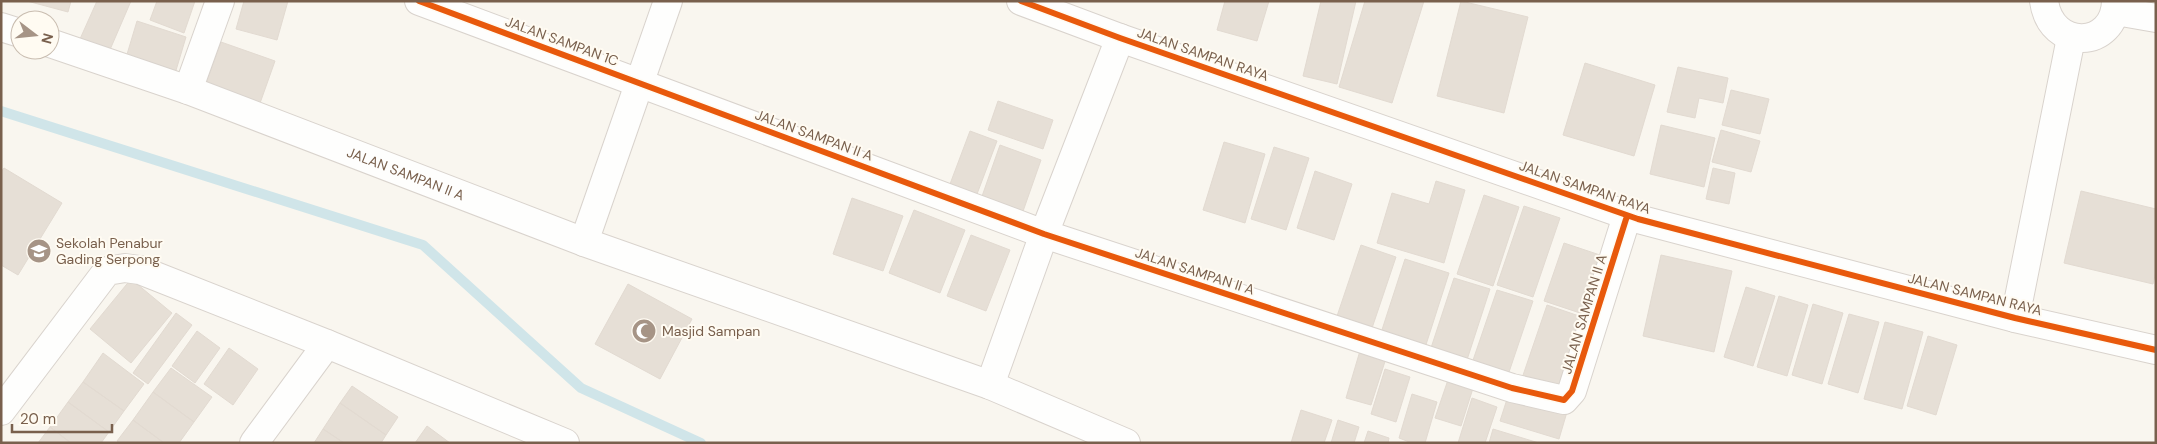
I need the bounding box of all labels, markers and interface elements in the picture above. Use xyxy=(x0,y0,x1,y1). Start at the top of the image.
north arrow xyxy=(10,10,60,60)
street label: JALAN SAMPAN 1C xyxy=(503,12,621,70)
street label: JALAN SAMPAN RAYA xyxy=(1135,23,1271,85)
text: N xyxy=(37,31,58,46)
street label: JALAN SAMPAN II A xyxy=(753,105,875,165)
street label: JALAN SAMPAN II A xyxy=(344,143,467,204)
street label: JALAN SAMPAN RAYA xyxy=(1517,156,1653,218)
place label: Sekolah Penabur Gading Serpong xyxy=(56,234,163,268)
school or university icon: Sekolah Penabur Gading Serpong xyxy=(26,238,52,264)
street label: JALAN SAMPAN II A xyxy=(1133,243,1257,299)
street label: JALAN SAMPAN II A xyxy=(1557,252,1611,376)
street label: JALAN SAMPAN RAYA xyxy=(1906,269,2044,319)
mosque icon: Masjid Sampan xyxy=(631,318,657,344)
place label: Masjid Sampan xyxy=(662,322,760,340)
scale bar xyxy=(12,402,112,434)
text: 20 m xyxy=(20,409,56,429)

